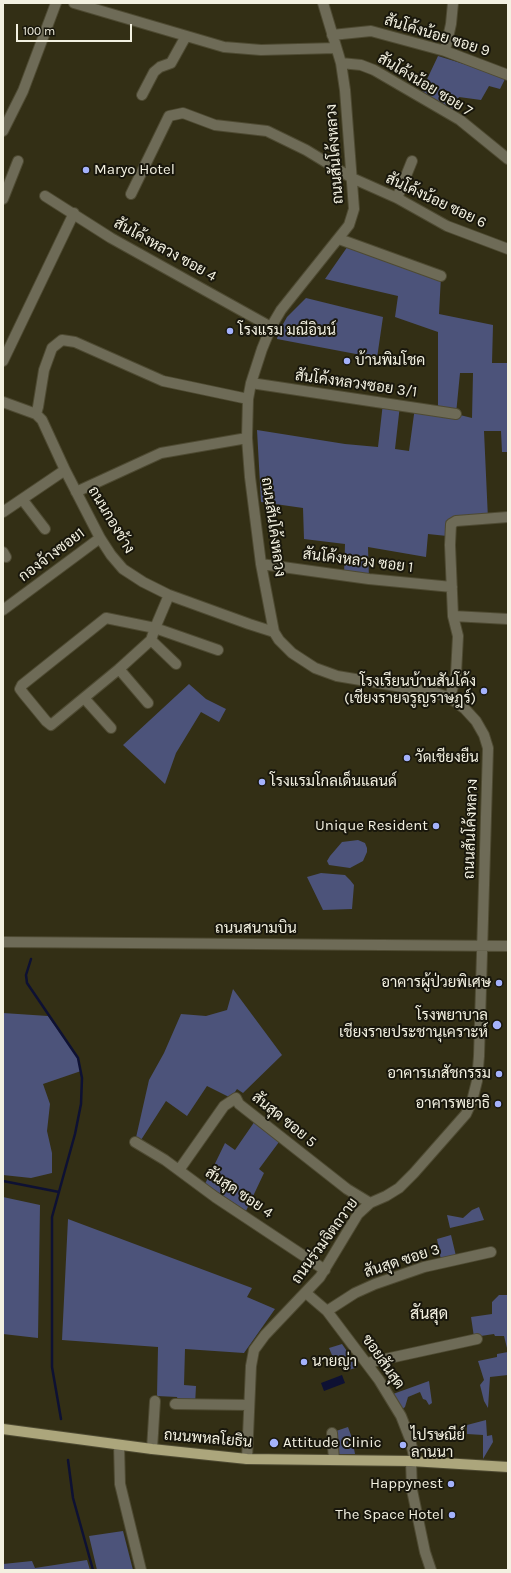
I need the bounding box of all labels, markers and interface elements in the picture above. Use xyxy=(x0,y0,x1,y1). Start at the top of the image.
street label: สันโค้งน้อย ซอย 9 xyxy=(382,11,492,61)
scale bar xyxy=(18,16,134,42)
text: 100 m xyxy=(23,24,55,38)
street label: สันโค้งน้อย ซอย 7 xyxy=(374,50,476,120)
street label: ถนนสันโค้งหลวง xyxy=(323,103,347,205)
place label: Maryo Hotel xyxy=(94,161,175,179)
marker: Maryo Hotel xyxy=(81,165,91,175)
street label: สันโค้งน้อย ซอย 6 xyxy=(383,170,489,232)
street label: สันโค้งหลวง ซอย 4 xyxy=(110,214,220,286)
place label: โรงแรม มณีอินน์ xyxy=(238,322,336,340)
marker: โรงแรม มณีอินน์ xyxy=(225,326,235,336)
place label: บ้านพิมโชค xyxy=(355,352,425,370)
marker: บ้านพิมโชค xyxy=(342,356,352,366)
street label: สันโค้งหลวงซอย 3/1 xyxy=(294,367,418,401)
street label: ถนนสันโค้งหลวง xyxy=(257,476,289,578)
street label: ถนนกองช้าง xyxy=(84,483,138,557)
street label: กองจ้างซอย1 xyxy=(15,524,89,586)
street label: สันโค้งหลวง ซอย 1 xyxy=(302,545,414,577)
place label: โรงเรียนบ้านสันโค้ง (เชียงรายจรูญราษฎร์) xyxy=(344,673,476,708)
marker: โรงเรียนบ้านสันโค้ง (เชียงรายจรูญราษฎร์) xyxy=(479,686,489,696)
place label: วัดเชียงยืน xyxy=(415,749,479,767)
marker: วัดเชียงยืน xyxy=(402,753,412,763)
place label: โรงแรมโกลเด็นแลนด์ xyxy=(270,773,397,791)
marker: โรงแรมโกลเด็นแลนด์ xyxy=(257,777,267,787)
street label: ถนนสันโค้งหลวง xyxy=(460,779,482,879)
place label: Unique Resident xyxy=(315,817,428,835)
marker: Unique Resident xyxy=(431,821,441,831)
street label: ถนนสนามบิน xyxy=(215,920,297,938)
place label: อาคารผู้ป่วยพิเศษ xyxy=(381,974,491,992)
marker: อาคารผู้ป่วยพิเศษ xyxy=(494,978,504,988)
place label: โรงพยาบาล เชียงรายประชานุเคราะห์ xyxy=(339,1007,488,1042)
marker: โรงพยาบาล เชียงรายประชานุเคราะห์ xyxy=(491,1019,503,1031)
place label: อาคารเภสัชกรรม xyxy=(387,1065,491,1083)
marker: อาคารเภสัชกรรม xyxy=(494,1069,504,1079)
street label: สันสุด ซอย 5 xyxy=(248,1088,320,1152)
place label: อาคารพยาธิ xyxy=(416,1095,490,1113)
marker: อาคารพยาธิ xyxy=(493,1099,503,1109)
street label: สันสุด ซอย 4 xyxy=(202,1164,276,1222)
street label: ถนนร่วมจิตถวาย xyxy=(288,1195,362,1287)
street label: สันสุด ซอย 3 xyxy=(362,1240,442,1282)
district label: สันสุด xyxy=(410,1304,448,1324)
street label: ซอยสันสุด xyxy=(358,1331,408,1393)
place label: นายญ่า xyxy=(312,1353,357,1371)
marker: นายญ่า xyxy=(299,1357,309,1367)
street label: ถนนพหลโยธิน xyxy=(163,1426,253,1452)
place label: ไปรษณีย์ ลานนา xyxy=(411,1427,465,1462)
place label: Attitude Clinic xyxy=(283,1434,381,1452)
marker: Attitude Clinic xyxy=(268,1437,280,1449)
marker: ไปรษณีย์ ลานนา xyxy=(398,1440,408,1450)
place label: Happynest xyxy=(370,1475,443,1493)
marker: Happynest xyxy=(446,1479,456,1489)
place label: The Space Hotel xyxy=(335,1506,444,1524)
marker: The Space Hotel xyxy=(447,1510,457,1520)

